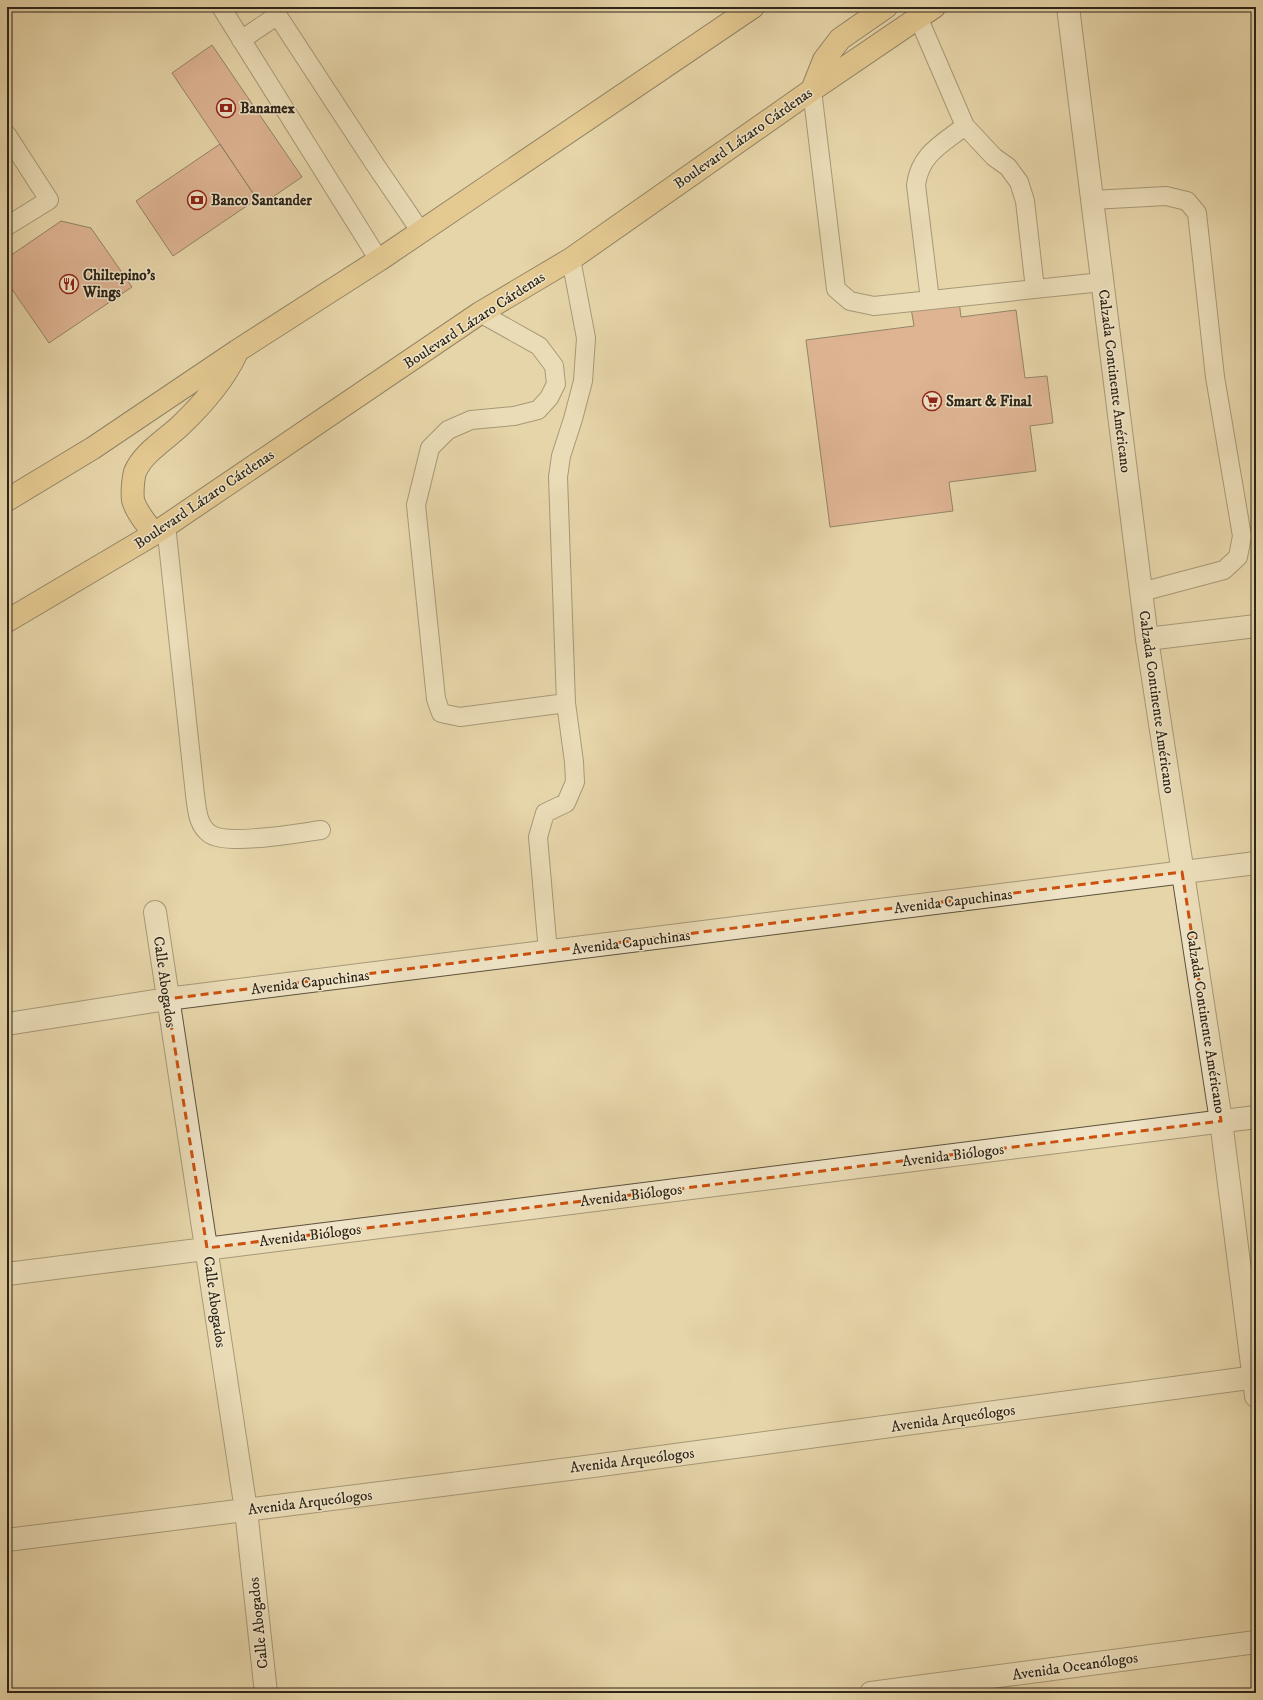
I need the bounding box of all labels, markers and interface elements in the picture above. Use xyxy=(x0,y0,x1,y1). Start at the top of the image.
street label: Boulevard Lázaro Cárdenas xyxy=(670,83,816,193)
bank icon: Banamex xyxy=(215,97,237,119)
place label: Banamex xyxy=(240,99,296,118)
bank icon: Banco Santander xyxy=(186,189,208,211)
place label: Banco Santander xyxy=(211,191,312,210)
place label: Chiltepino's Wings xyxy=(82,266,155,302)
street label: Boulevard Lázaro Cárdenas xyxy=(400,268,549,373)
restaurant icon: Chiltepino's Wings xyxy=(58,273,80,295)
street label: Calzada Continente Américano xyxy=(1094,288,1135,474)
supermarket icon: Smart & Final xyxy=(921,390,943,412)
place label: Smart & Final xyxy=(946,392,1032,411)
street label: Boulevard Lázaro Cárdenas xyxy=(131,445,278,553)
street label: Calzada Continente Américano xyxy=(1134,609,1179,795)
street label: Avenida Capuchinas xyxy=(893,885,1013,918)
street label: Avenida Capuchinas xyxy=(571,926,691,959)
street label: Calzada Continente Américano xyxy=(1182,929,1229,1115)
street label: Calle Abogados xyxy=(149,935,180,1029)
street label: Avenida Capuchinas xyxy=(250,966,370,999)
street label: Avenida Biólogos xyxy=(901,1140,1005,1171)
street label: Avenida Biólogos xyxy=(579,1180,683,1211)
street label: Avenida Biólogos xyxy=(258,1220,362,1251)
street label: Calle Abogados xyxy=(199,1255,230,1349)
street label: Avenida Arqueólogos xyxy=(890,1400,1016,1437)
street label: Avenida Arqueólogos xyxy=(569,1443,695,1478)
street label: Avenida Arqueólogos xyxy=(247,1485,373,1520)
street label: Calle Abogados xyxy=(244,1576,273,1670)
street label: Avenida Oceanólogos xyxy=(1011,1648,1139,1685)

